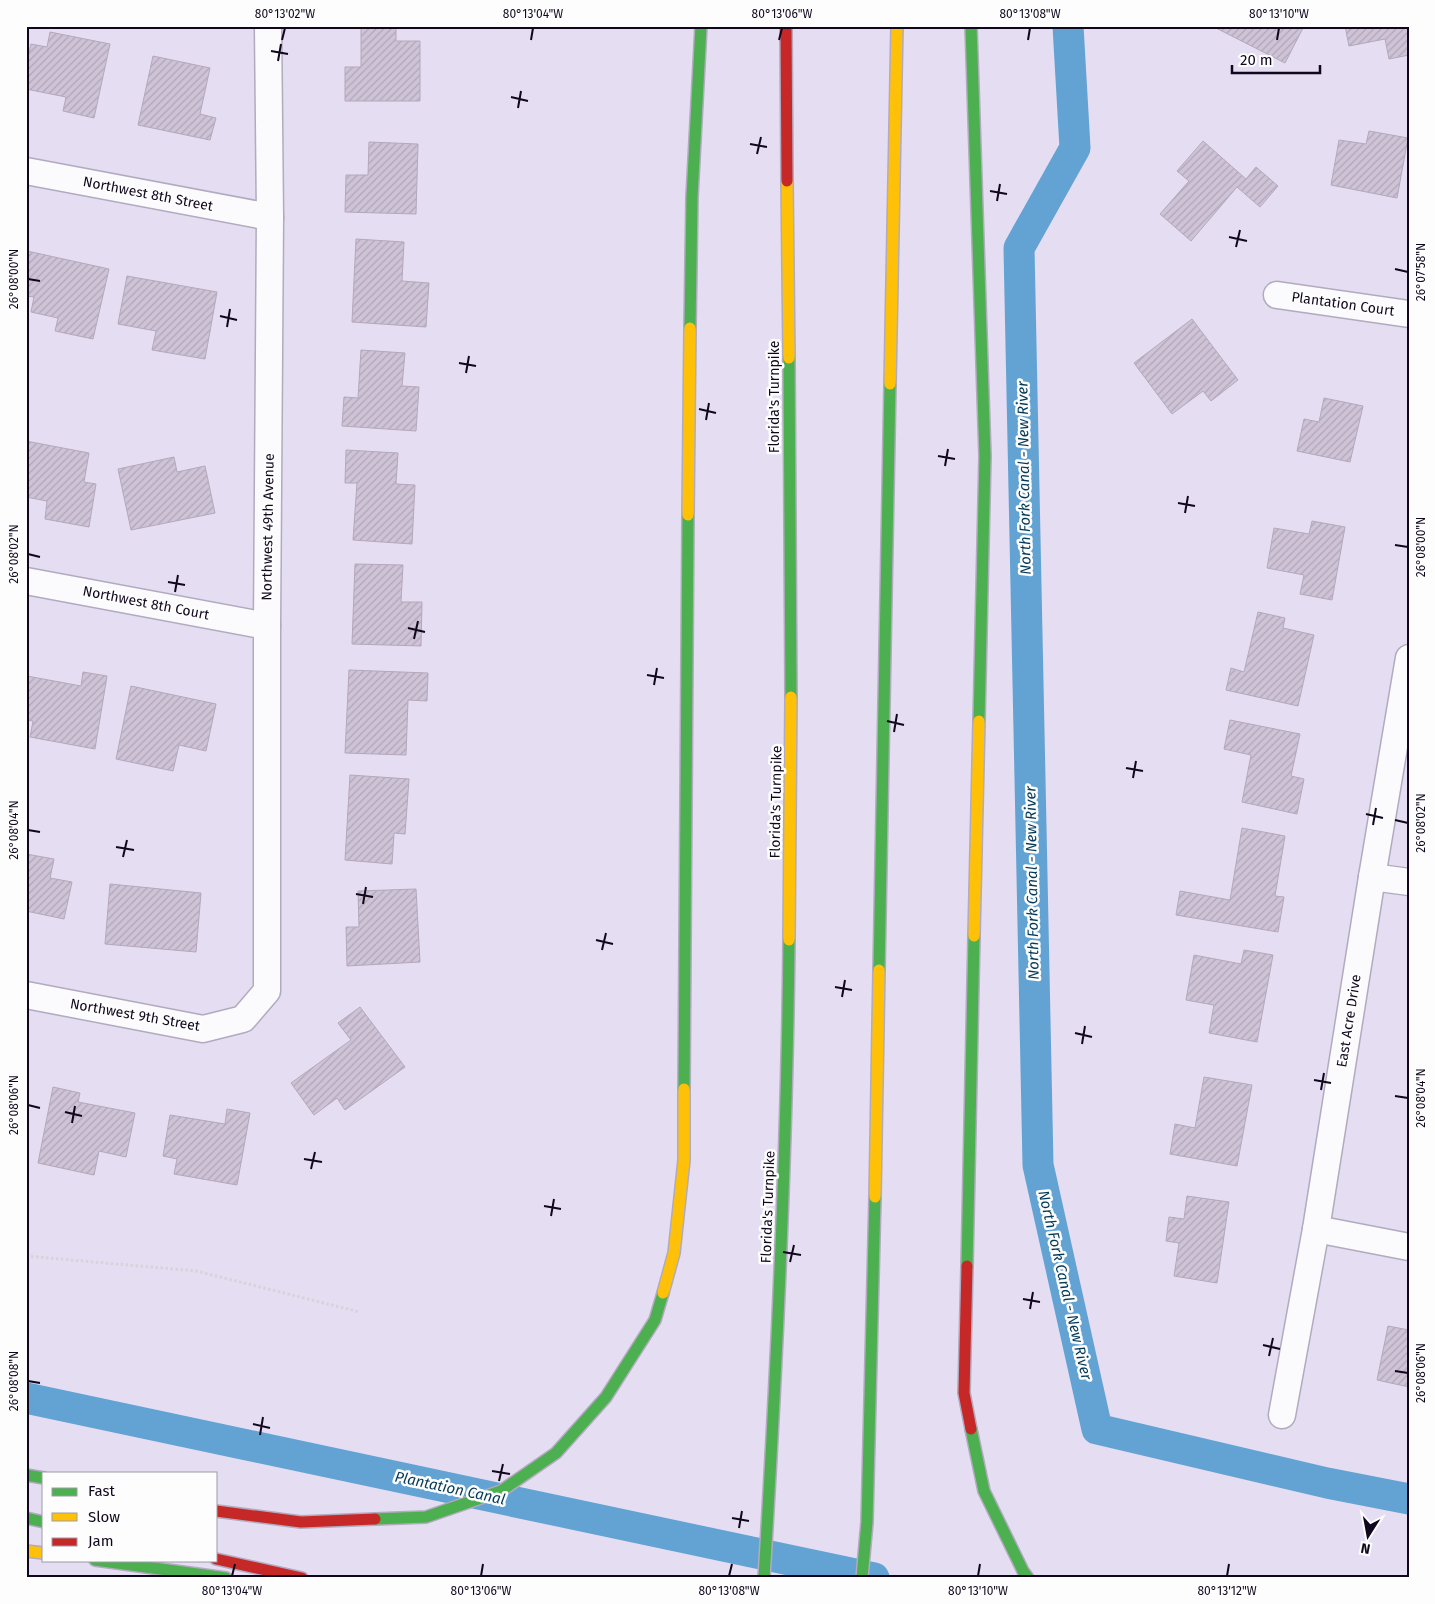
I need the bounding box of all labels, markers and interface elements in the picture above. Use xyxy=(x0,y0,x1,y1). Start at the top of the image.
text: 80°13'02"W xyxy=(255,7,315,21)
text: 80°13'04"W xyxy=(503,7,563,21)
text: 80°13'06"W xyxy=(752,7,812,21)
text: 80°13'08"W xyxy=(999,7,1061,21)
text: 80°13'10"W xyxy=(1249,7,1309,21)
scale bar xyxy=(1232,42,1320,74)
text: 20 m xyxy=(1240,51,1273,69)
street label: Northwest 8th Street xyxy=(82,173,215,215)
text: 26°07'58"N xyxy=(1414,243,1428,301)
text: 26°08'00"N xyxy=(7,249,21,309)
street label: Plantation Court xyxy=(1290,288,1397,320)
street label: Florida's Turnpike xyxy=(766,341,783,453)
water label: North Fork Canal - New River xyxy=(1013,380,1035,575)
street label: Northwest 49th Avenue xyxy=(258,453,278,601)
text: 26°08'00"N xyxy=(1414,517,1428,577)
text: 26°08'02"N xyxy=(7,524,21,584)
street label: Northwest 8th Court xyxy=(81,582,212,624)
street label: Florida's Turnpike xyxy=(767,746,785,858)
water label: North Fork Canal - New River xyxy=(1021,785,1043,980)
text: 26°08'02"N xyxy=(1414,793,1428,853)
text: 26°08'04"N xyxy=(7,800,21,860)
street label: East Acre Drive xyxy=(1333,973,1365,1069)
street label: Northwest 9th Street xyxy=(69,995,202,1035)
text: 26°08'04"N xyxy=(1414,1068,1428,1128)
text: 26°08'06"N xyxy=(7,1075,21,1135)
street label: Florida's Turnpike xyxy=(758,1150,778,1264)
water label: North Fork Canal - New River xyxy=(1034,1189,1096,1383)
text: 26°08'06"N xyxy=(1414,1343,1428,1403)
text: 26°08'08"N xyxy=(7,1351,21,1411)
water label: Plantation Canal xyxy=(393,1468,507,1508)
legend xyxy=(42,1472,218,1562)
text: Fast xyxy=(88,1482,115,1500)
text: Slow xyxy=(88,1508,120,1526)
north arrow xyxy=(1342,1512,1392,1562)
text: Jam xyxy=(88,1532,114,1550)
text: N xyxy=(1359,1539,1372,1558)
text: 80°13'04"W xyxy=(202,1584,262,1598)
text: 80°13'06"W xyxy=(451,1584,511,1598)
text: 80°13'08"W xyxy=(698,1584,760,1598)
text: 80°13'10"W xyxy=(948,1584,1008,1598)
text: 80°13'12"W xyxy=(1197,1584,1257,1598)

